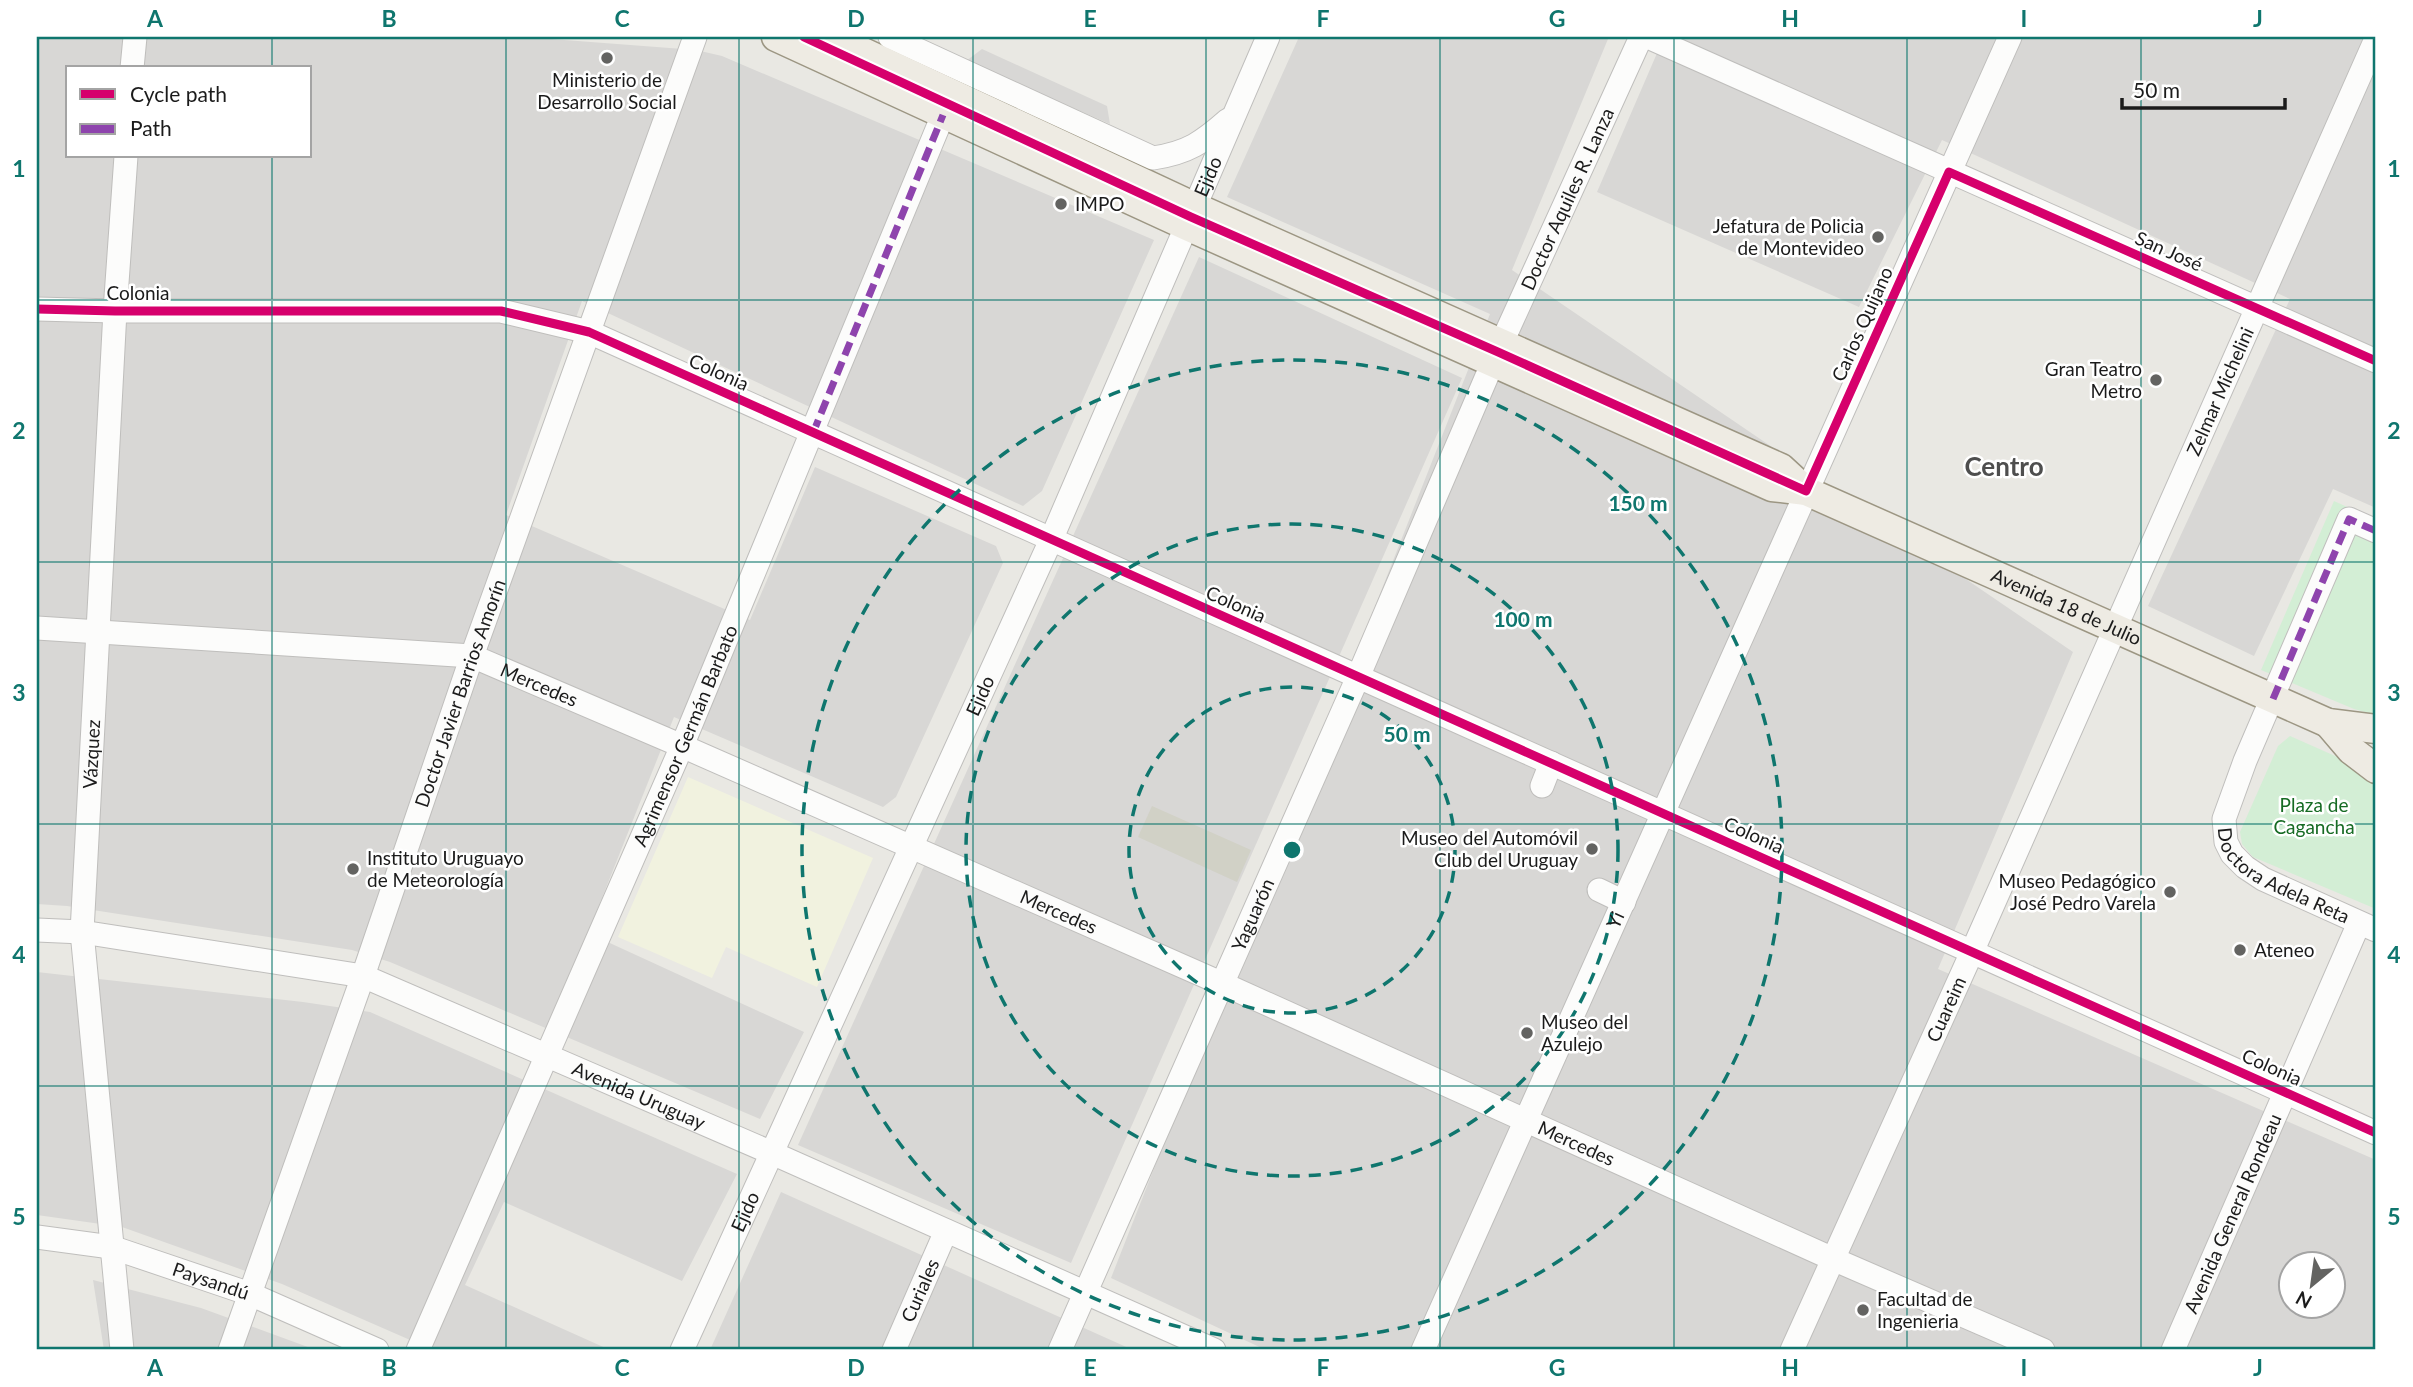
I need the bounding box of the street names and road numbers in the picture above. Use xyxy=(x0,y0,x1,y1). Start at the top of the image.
street label: Doctor Aquiles R. Lanza xyxy=(1515,104,1618,293)
street label: Ejido xyxy=(1189,153,1226,200)
street label: San José xyxy=(2132,226,2206,276)
street label: Carlos Quijano xyxy=(1826,263,1897,385)
street label: Colonia xyxy=(106,281,170,304)
street label: Zelmar Michelini xyxy=(2181,323,2258,459)
street label: Colonia xyxy=(686,348,753,395)
street label: Avenida 18 de Julio xyxy=(1988,563,2145,650)
street label: Doctor Javier Barrios Amorín xyxy=(409,576,510,810)
street label: Colonia xyxy=(1203,580,1270,627)
street label: Agrimensor Germán Barbato xyxy=(628,621,742,850)
street label: Mercedes xyxy=(497,658,582,711)
street label: Ejido xyxy=(961,672,999,719)
street label: Vázquez xyxy=(78,719,104,789)
street label: Colonia xyxy=(1721,811,1788,858)
street label: Doctora Adela Reta xyxy=(2214,826,2353,928)
street label: Yaguarón xyxy=(1226,875,1278,954)
street label: Mercedes xyxy=(1017,884,1101,938)
street label: Yi xyxy=(1601,908,1629,932)
street label: Cuareim xyxy=(1921,973,1970,1045)
street label: Colonia xyxy=(2239,1043,2306,1090)
street label: Avenida Uruguay xyxy=(569,1056,709,1134)
street label: Avenida General Rondeau xyxy=(2179,1110,2286,1316)
street label: Mercedes xyxy=(1535,1116,1619,1170)
street label: Ejido xyxy=(725,1188,764,1235)
street label: Curiales xyxy=(896,1255,943,1325)
street label: Paysandú xyxy=(170,1257,252,1304)

